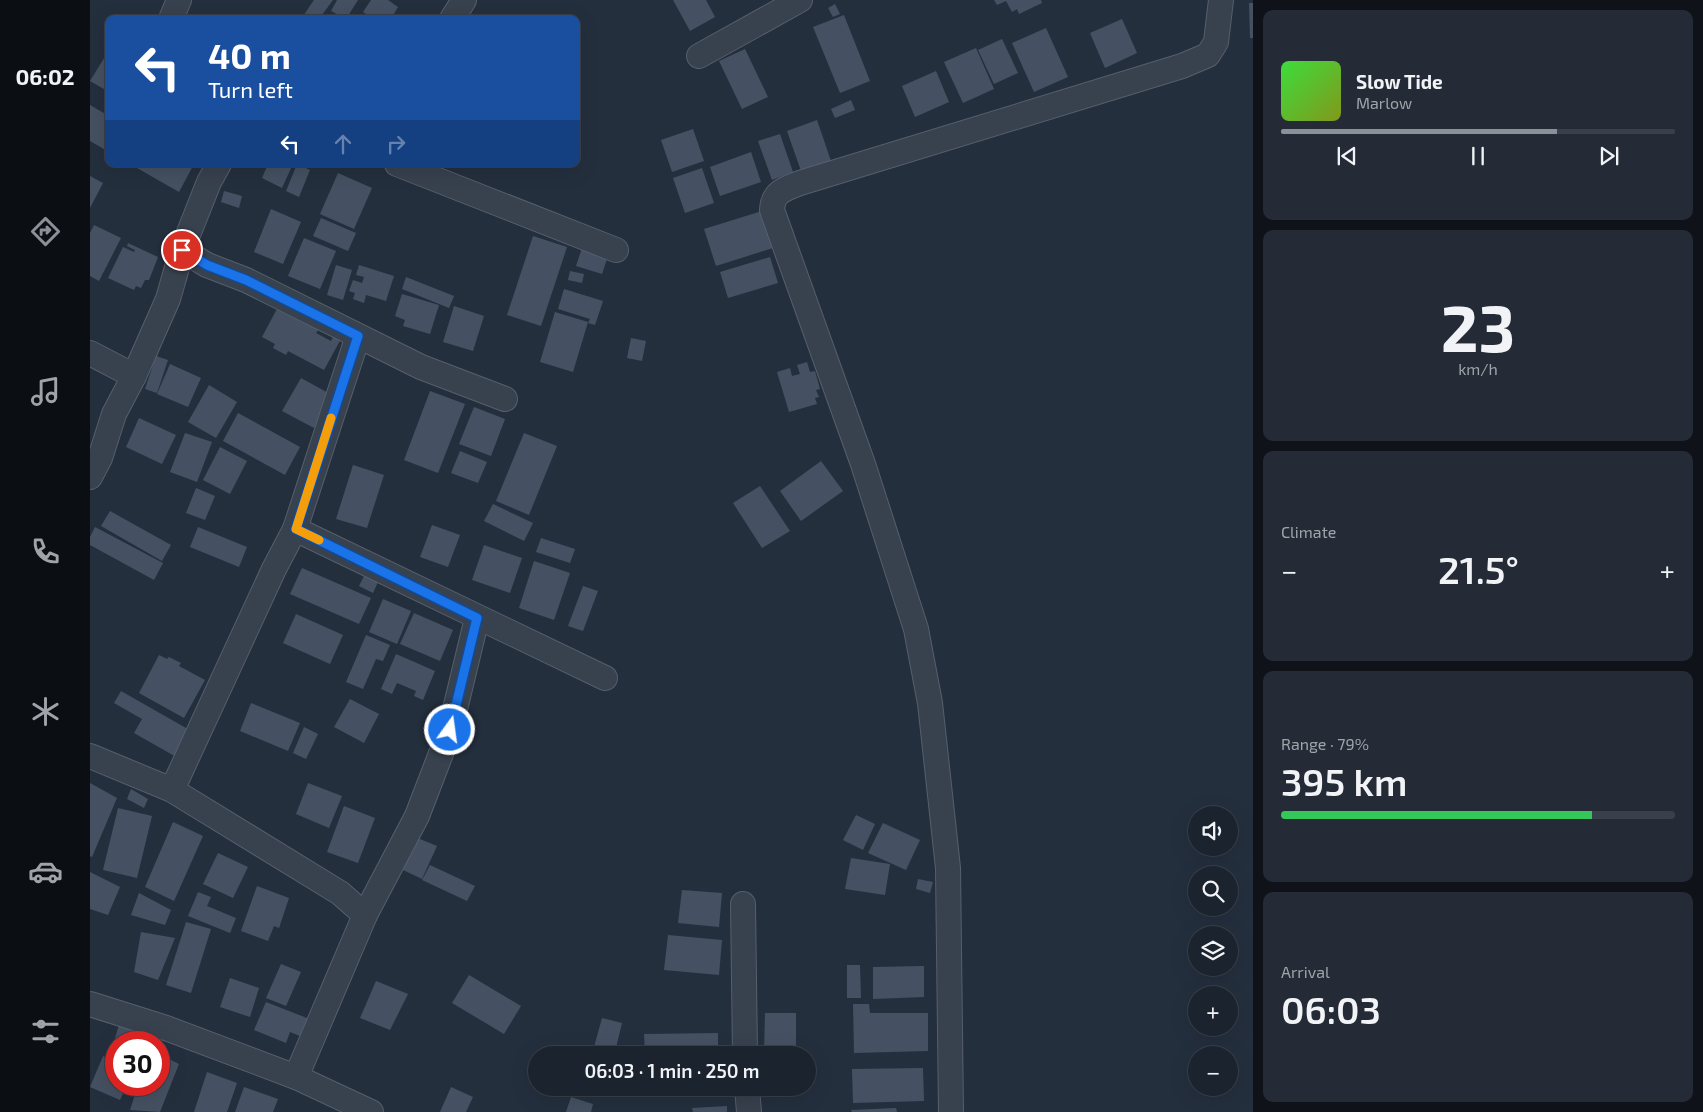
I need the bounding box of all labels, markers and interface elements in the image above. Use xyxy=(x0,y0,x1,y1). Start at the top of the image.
text: 40 m xyxy=(208,34,291,76)
icon: left xyxy=(125,35,190,100)
text: 06:02 xyxy=(15,63,75,89)
text: Slow Tide xyxy=(1356,70,1443,93)
text: Turn left xyxy=(208,76,293,102)
text: Marlow xyxy=(1356,93,1412,112)
icon: left xyxy=(276,130,304,158)
icon: ahead xyxy=(329,130,357,158)
icon: right xyxy=(382,130,410,158)
icon: previous xyxy=(1333,142,1361,170)
icon: pause xyxy=(1464,142,1492,170)
icon: next xyxy=(1595,142,1623,170)
icon: directions xyxy=(28,214,63,249)
pin xyxy=(161,229,203,271)
icon: arrive xyxy=(168,236,196,264)
text: 23 xyxy=(1441,287,1515,365)
text: km/h xyxy=(1458,359,1498,378)
icon: music xyxy=(28,374,63,409)
text: Climate xyxy=(1281,522,1336,541)
icon: phone xyxy=(28,534,63,569)
text: 21.5° xyxy=(1438,546,1519,592)
text: − xyxy=(1281,553,1297,587)
text: + xyxy=(1660,553,1675,587)
icon: climate xyxy=(28,694,63,729)
position arrow xyxy=(423,703,475,755)
text: Range · 79% xyxy=(1281,734,1369,753)
text: 395 km xyxy=(1281,758,1407,804)
map controls xyxy=(1188,806,1238,1096)
button: sound xyxy=(1188,806,1238,856)
icon: car xyxy=(28,854,63,889)
button: search xyxy=(1188,866,1238,916)
button: layers xyxy=(1188,926,1238,976)
text: Arrival xyxy=(1281,962,1330,981)
button: + xyxy=(1188,986,1238,1036)
text: 06:03 xyxy=(1281,986,1381,1032)
icon: filters xyxy=(28,1014,63,1049)
speed limit sign: 30 xyxy=(105,1031,170,1096)
button: − xyxy=(1188,1046,1238,1096)
text: 06:03 · 1 min · 250 m xyxy=(585,1059,759,1082)

